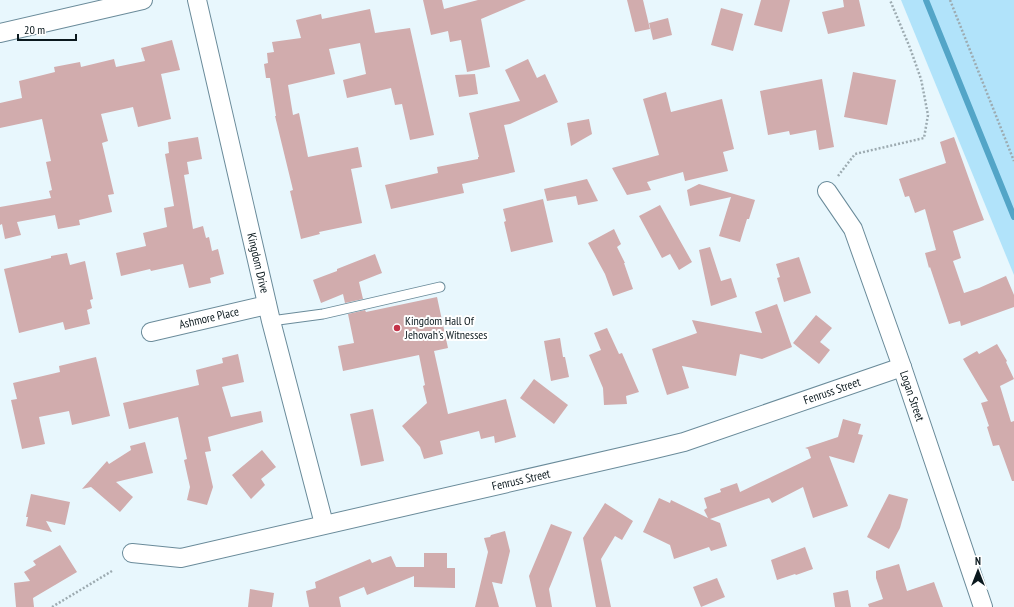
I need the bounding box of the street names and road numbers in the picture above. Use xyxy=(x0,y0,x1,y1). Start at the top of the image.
street label: Kingdom Drive xyxy=(244,231,273,295)
street label: Ashmore Place xyxy=(178,303,240,332)
street label: Logan Street xyxy=(897,369,928,424)
street label: Fenruss Street xyxy=(801,374,863,407)
street label: Fenruss Street xyxy=(490,465,552,493)

